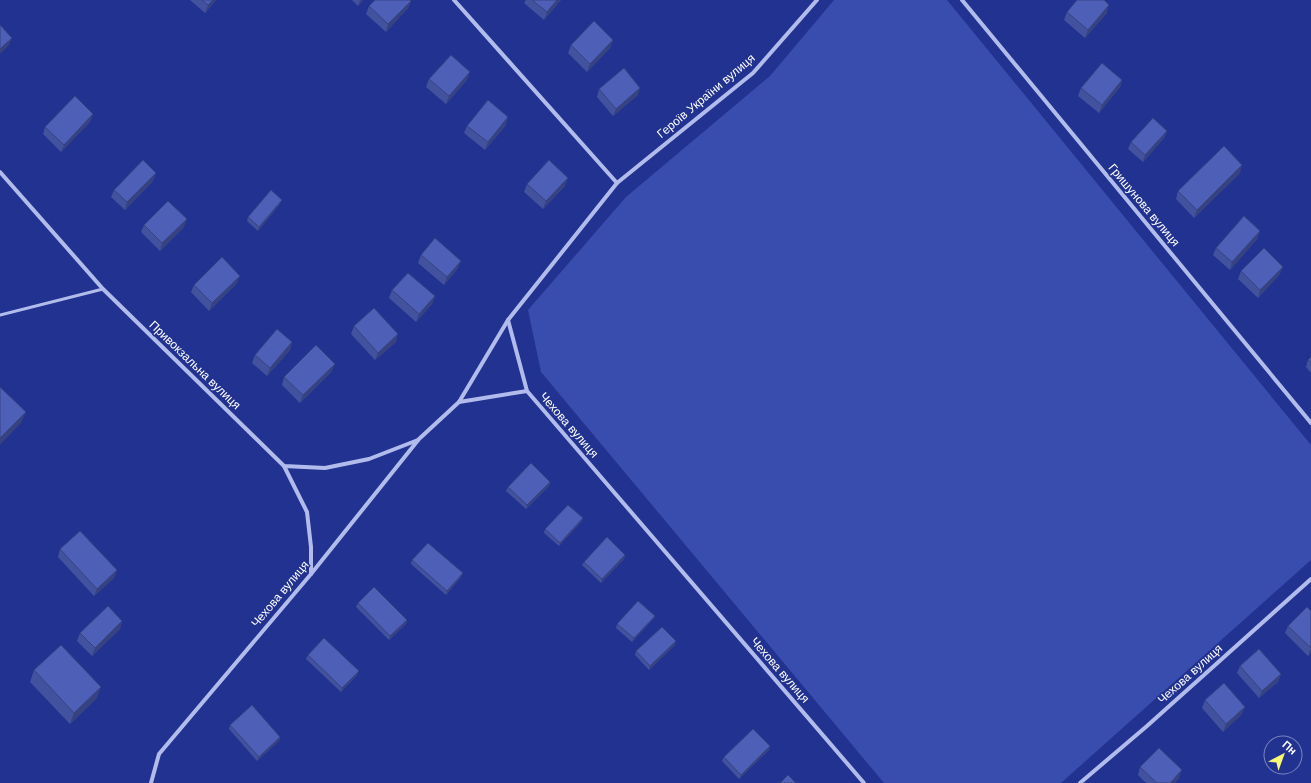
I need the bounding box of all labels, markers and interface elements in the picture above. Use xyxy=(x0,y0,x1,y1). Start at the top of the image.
street label: Героїв України вулиця xyxy=(654,51,758,141)
street label: Гришунова вулиця xyxy=(1105,161,1183,249)
street label: Привокзальна вулиця xyxy=(147,318,243,412)
street label: Чехова вулиця xyxy=(537,389,601,461)
street label: Чехова вулиця xyxy=(248,558,312,630)
street label: Чехова вулиця xyxy=(748,634,812,706)
street label: Чехова вулиця xyxy=(1155,641,1225,707)
north arrow xyxy=(1263,735,1303,775)
text: Пн xyxy=(1280,738,1299,757)

